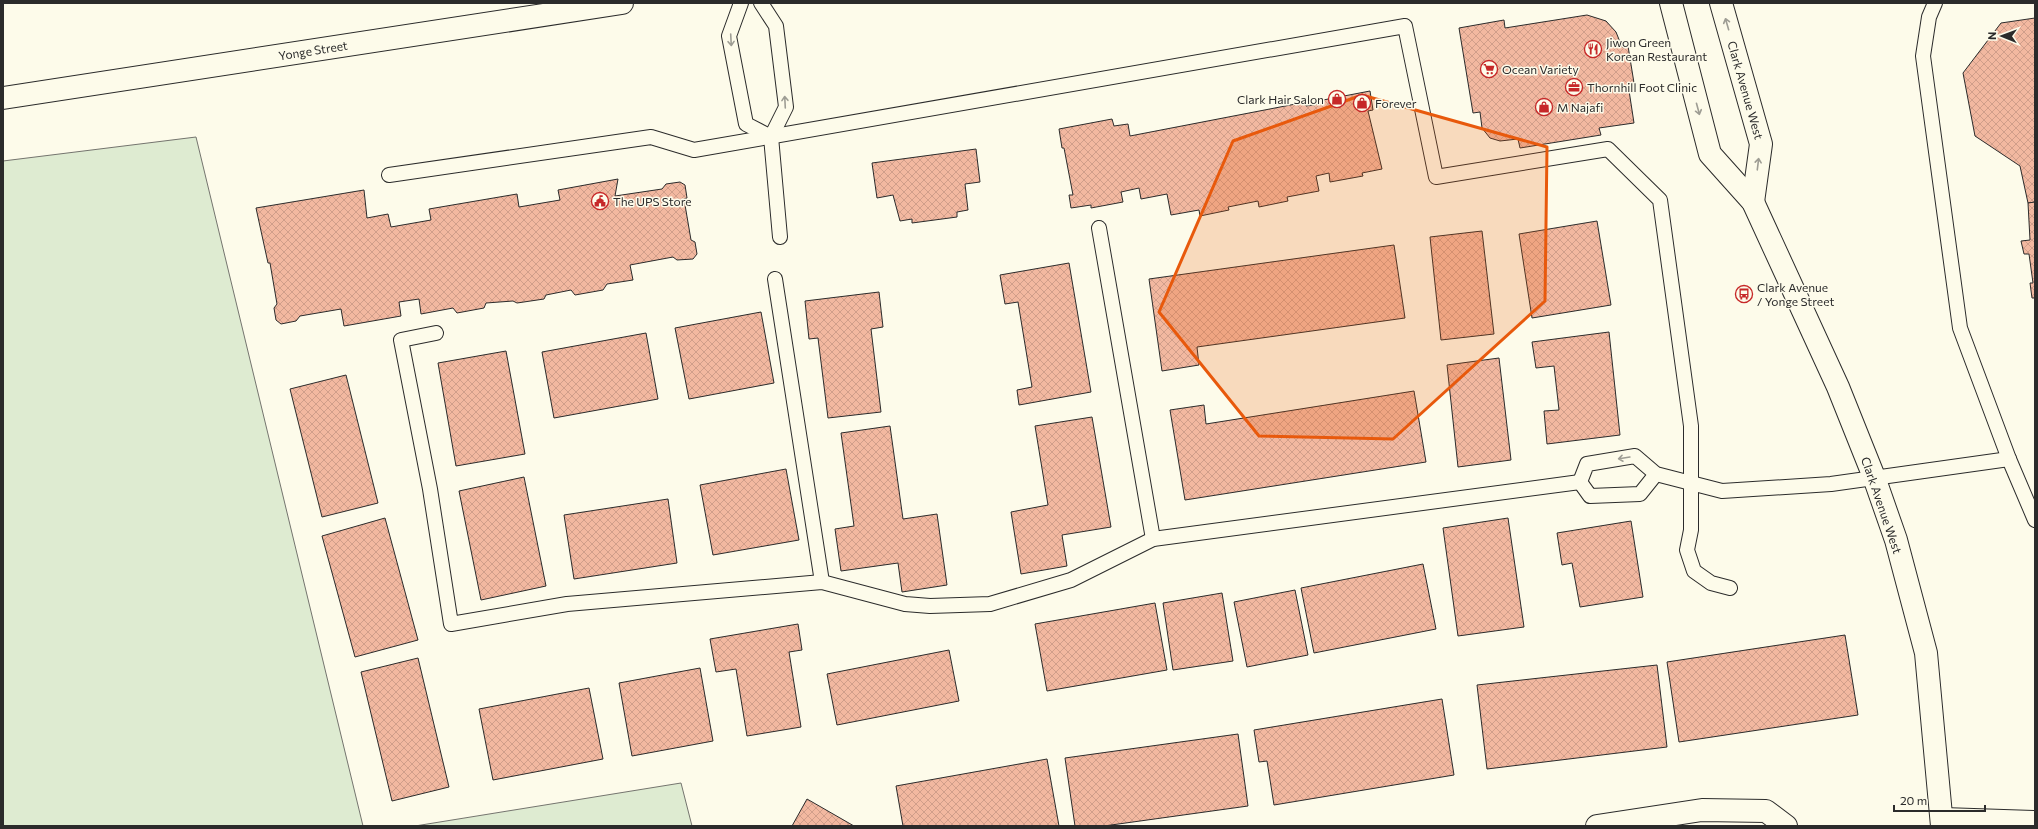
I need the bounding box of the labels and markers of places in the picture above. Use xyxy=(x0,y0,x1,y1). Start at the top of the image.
place label: Jiwon Green Korean Restaurant xyxy=(1606,35,1707,63)
restaurant icon: Jiwon Green Korean Restaurant xyxy=(1583,39,1603,59)
supermarket icon: Ocean Variety xyxy=(1479,59,1499,79)
place label: Ocean Variety xyxy=(1502,62,1579,76)
office icon: Thornhill Foot Clinic xyxy=(1564,77,1584,97)
place label: Thornhill Foot Clinic xyxy=(1587,80,1697,94)
shop icon: Clark Hair Salon xyxy=(1327,89,1347,109)
place label: Clark Hair Salon xyxy=(1237,92,1324,106)
shop icon: Forever xyxy=(1352,93,1372,113)
place label: Forever xyxy=(1375,96,1417,110)
shop icon: M Najafi xyxy=(1534,97,1554,117)
place label: M Najafi xyxy=(1557,100,1603,114)
public building icon: The UPS Store xyxy=(590,191,610,211)
place label: The UPS Store xyxy=(613,194,692,208)
place label: Clark Avenue / Yonge Street xyxy=(1757,280,1834,308)
bus stop icon: Clark Avenue / Yonge Street xyxy=(1734,284,1754,304)

